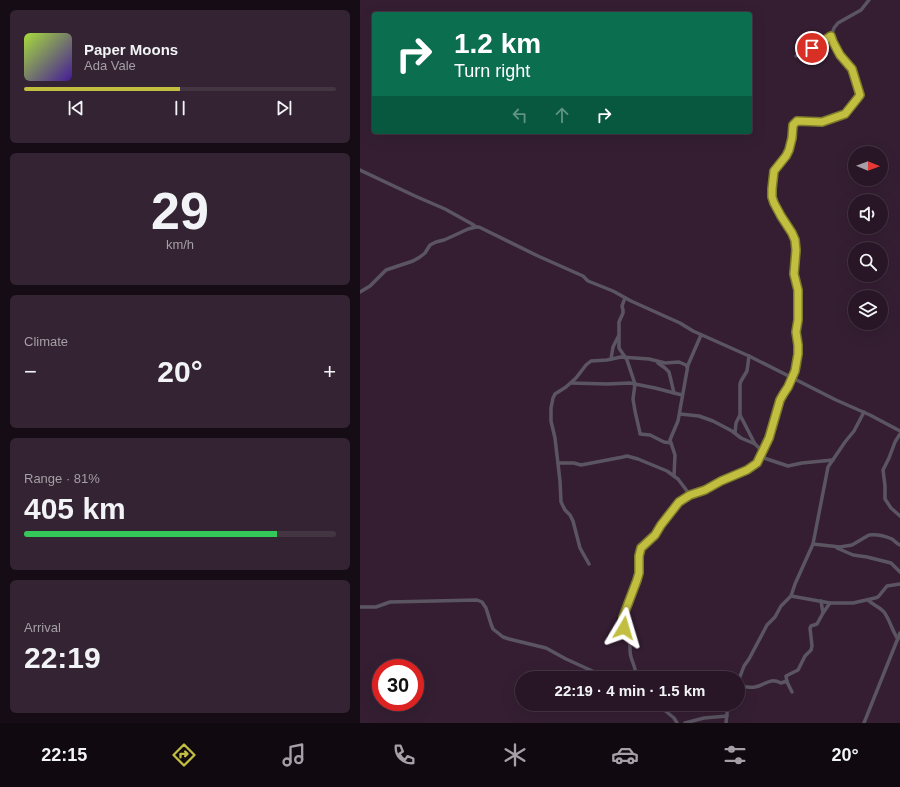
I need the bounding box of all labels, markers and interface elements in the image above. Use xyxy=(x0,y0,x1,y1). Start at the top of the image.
icon: right xyxy=(388,28,440,80)
text: 1.2 km xyxy=(454,28,541,59)
pin xyxy=(795,31,829,65)
icon: arrive xyxy=(801,37,823,59)
text: Paper Moons xyxy=(84,41,178,58)
text: Ada Vale xyxy=(84,58,136,73)
text: Turn right xyxy=(454,61,530,81)
icon: previous xyxy=(65,97,87,119)
icon: pause xyxy=(169,97,191,119)
icon: next xyxy=(273,97,295,119)
icon: left xyxy=(509,104,531,126)
icon: ahead xyxy=(551,104,573,126)
icon: right xyxy=(593,104,615,126)
north arrow xyxy=(848,146,888,186)
map controls xyxy=(848,146,888,330)
text: 29 xyxy=(151,182,209,240)
button: sound xyxy=(848,194,888,234)
text: km/h xyxy=(166,237,194,252)
button: search xyxy=(848,242,888,282)
button: layers xyxy=(848,290,888,330)
text: Climate xyxy=(24,334,68,349)
text: 20° xyxy=(157,355,203,388)
text: − xyxy=(24,359,37,384)
text: + xyxy=(323,359,336,384)
text: Range · 81% xyxy=(24,471,100,486)
text: 405 km xyxy=(24,492,126,525)
position arrow xyxy=(603,607,645,649)
text: Arrival xyxy=(24,620,61,635)
text: 22:19 xyxy=(24,641,101,674)
speed limit sign: 30 xyxy=(372,659,424,711)
text: 22:19 · 4 min · 1.5 km xyxy=(555,682,705,699)
icon: directions xyxy=(170,741,198,769)
icon: music xyxy=(280,741,308,769)
icon: phone xyxy=(390,741,418,769)
icon: climate xyxy=(501,741,529,769)
icon: car xyxy=(611,741,639,769)
icon: filters xyxy=(721,741,749,769)
text: 22:15 xyxy=(41,745,87,765)
text: 20° xyxy=(832,745,859,765)

